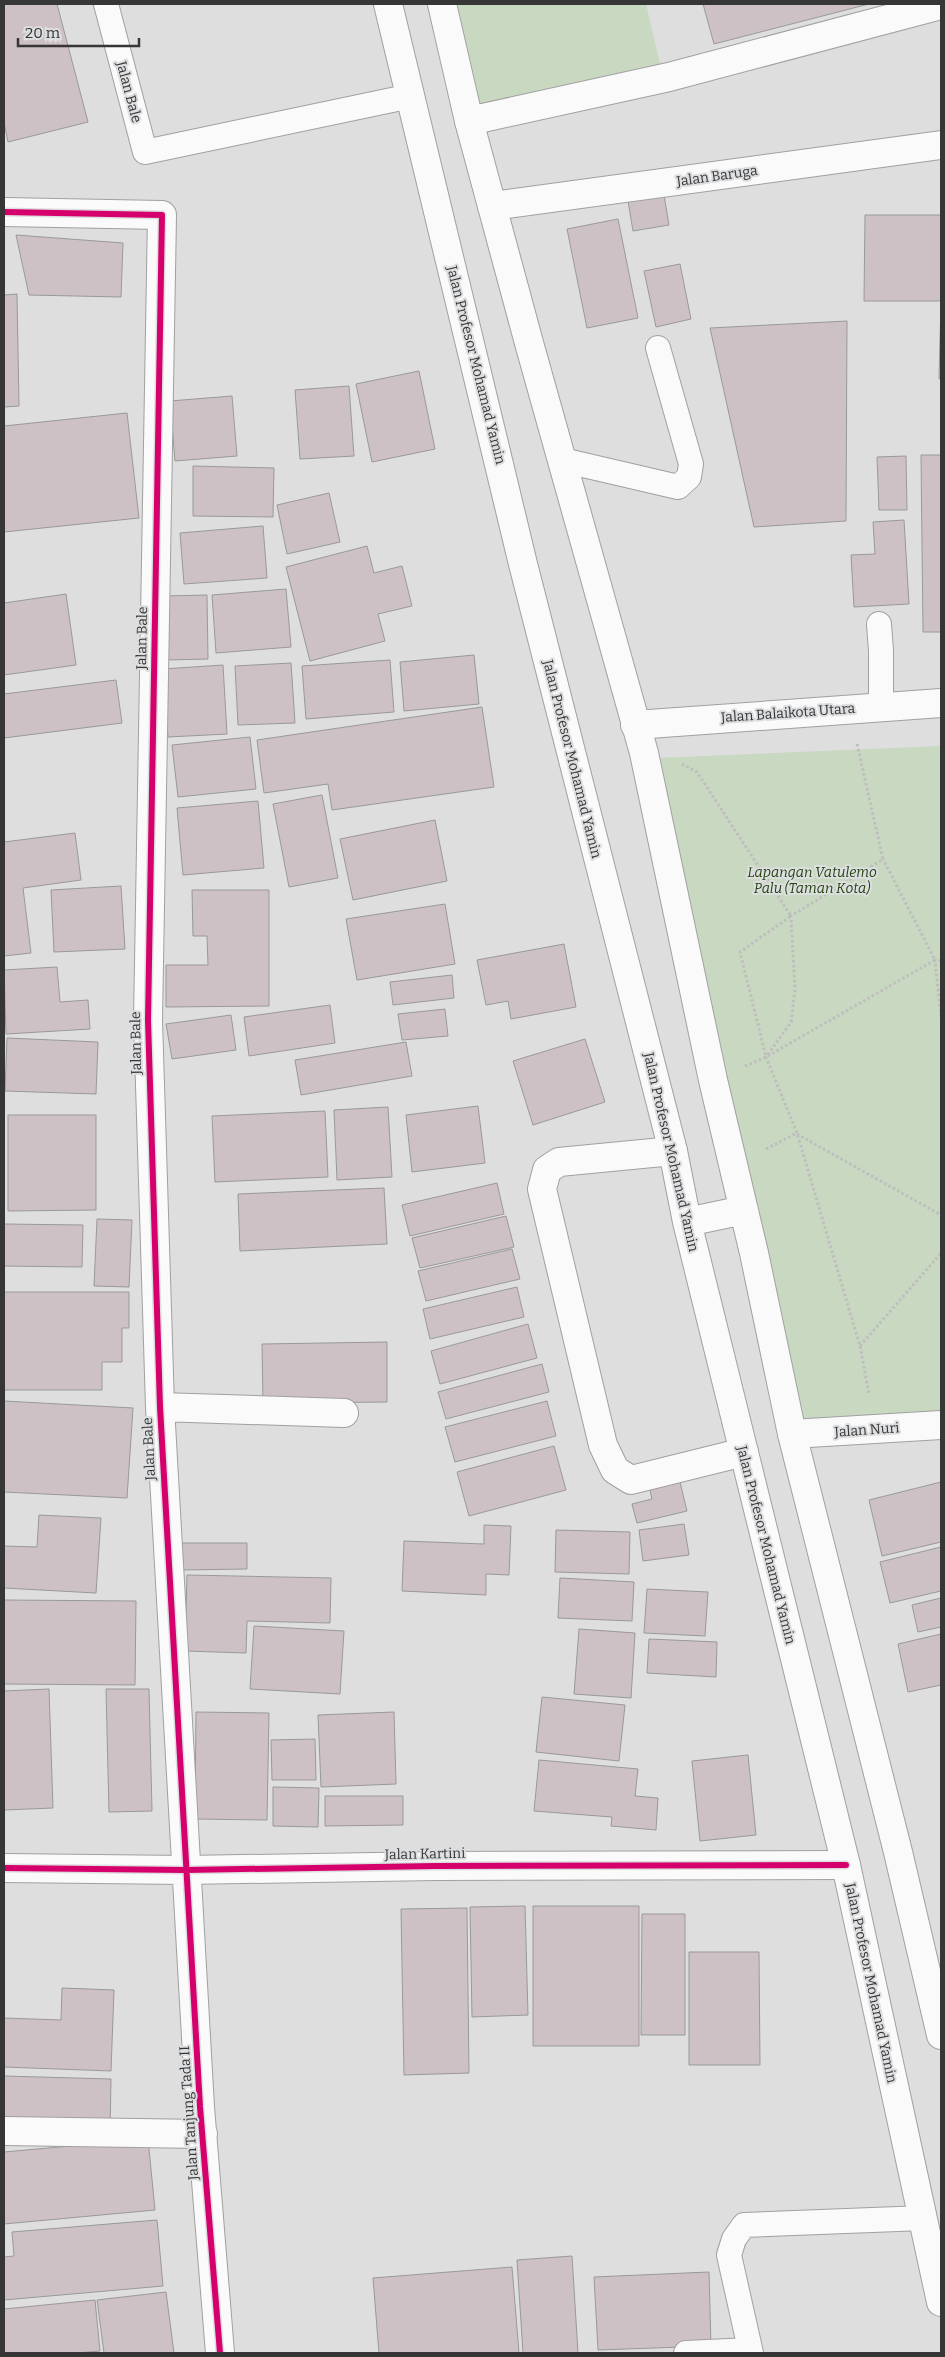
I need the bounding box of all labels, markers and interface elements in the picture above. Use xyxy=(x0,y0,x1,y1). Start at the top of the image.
scale bar xyxy=(18,15,139,47)
text: 20 m xyxy=(25,24,61,42)
street label: Jalan Bale xyxy=(112,58,145,125)
street label: Jalan Baruga xyxy=(674,162,759,190)
street label: Jalan Profesor Mohamad Yamin xyxy=(443,263,509,466)
street label: Jalan Bale xyxy=(133,606,151,671)
street label: Jalan Profesor Mohamad Yamin xyxy=(539,657,605,860)
street label: Jalan Balaikota Utara xyxy=(719,700,856,726)
park label: Lapangan Vatulemo Palu (Taman Kota) xyxy=(747,864,877,897)
street label: Jalan Bale xyxy=(127,1011,145,1076)
street label: Jalan Profesor Mohamad Yamin xyxy=(640,1050,702,1253)
street label: Jalan Bale xyxy=(139,1417,159,1482)
street label: Jalan Nuri xyxy=(833,1419,900,1441)
street label: Jalan Profesor Mohamad Yamin xyxy=(733,1443,799,1646)
street label: Jalan Kartini xyxy=(384,1845,465,1863)
street label: Jalan Profesor Mohamad Yamin xyxy=(841,1881,901,2085)
street label: Jalan Tanjung Tada II xyxy=(176,2045,202,2182)

